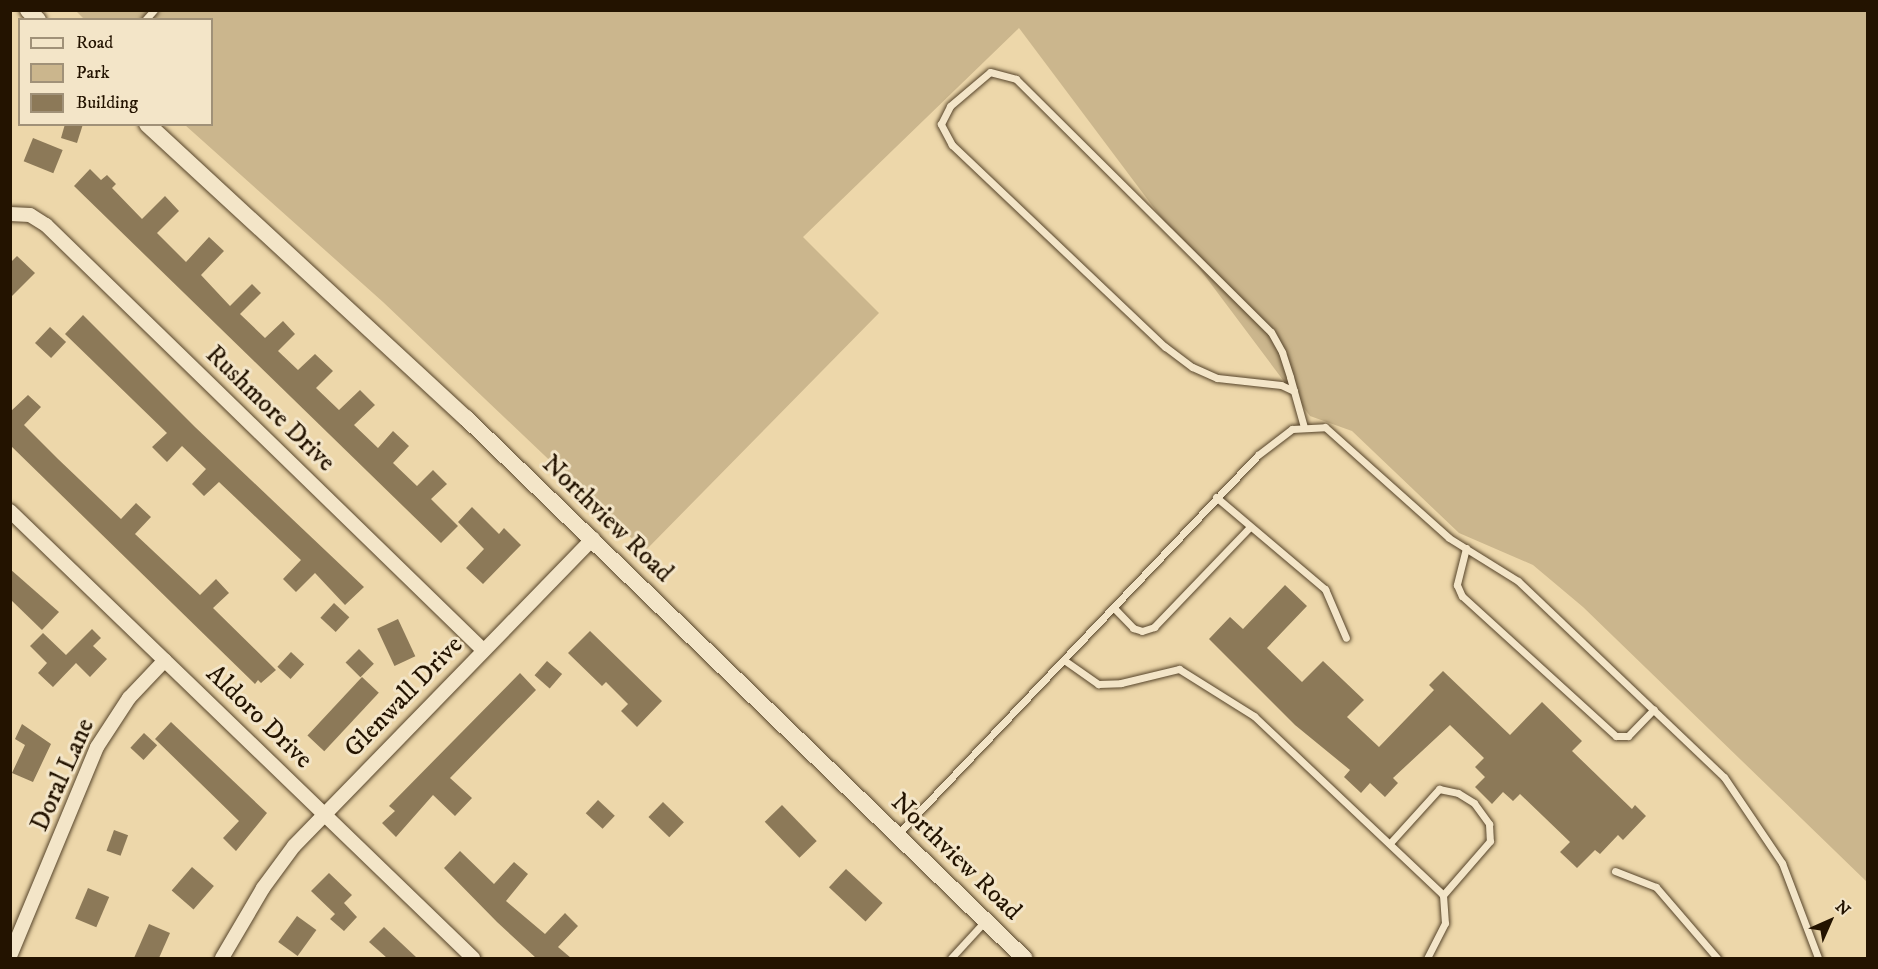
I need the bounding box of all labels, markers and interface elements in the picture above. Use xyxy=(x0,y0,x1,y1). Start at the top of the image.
legend xyxy=(18,18,213,126)
text: Road xyxy=(76,32,113,54)
text: Park xyxy=(76,62,110,84)
text: Building xyxy=(76,92,138,114)
street label: Rushmore Drive xyxy=(199,339,341,479)
street label: Northview Road xyxy=(535,449,679,589)
street label: Glenwall Drive xyxy=(338,630,470,764)
street label: Aldoro Drive xyxy=(199,659,319,775)
street label: Doral Lane xyxy=(24,714,102,836)
street label: Northview Road xyxy=(884,787,1028,927)
north arrow xyxy=(1800,891,1860,951)
text: N xyxy=(1831,897,1854,920)

